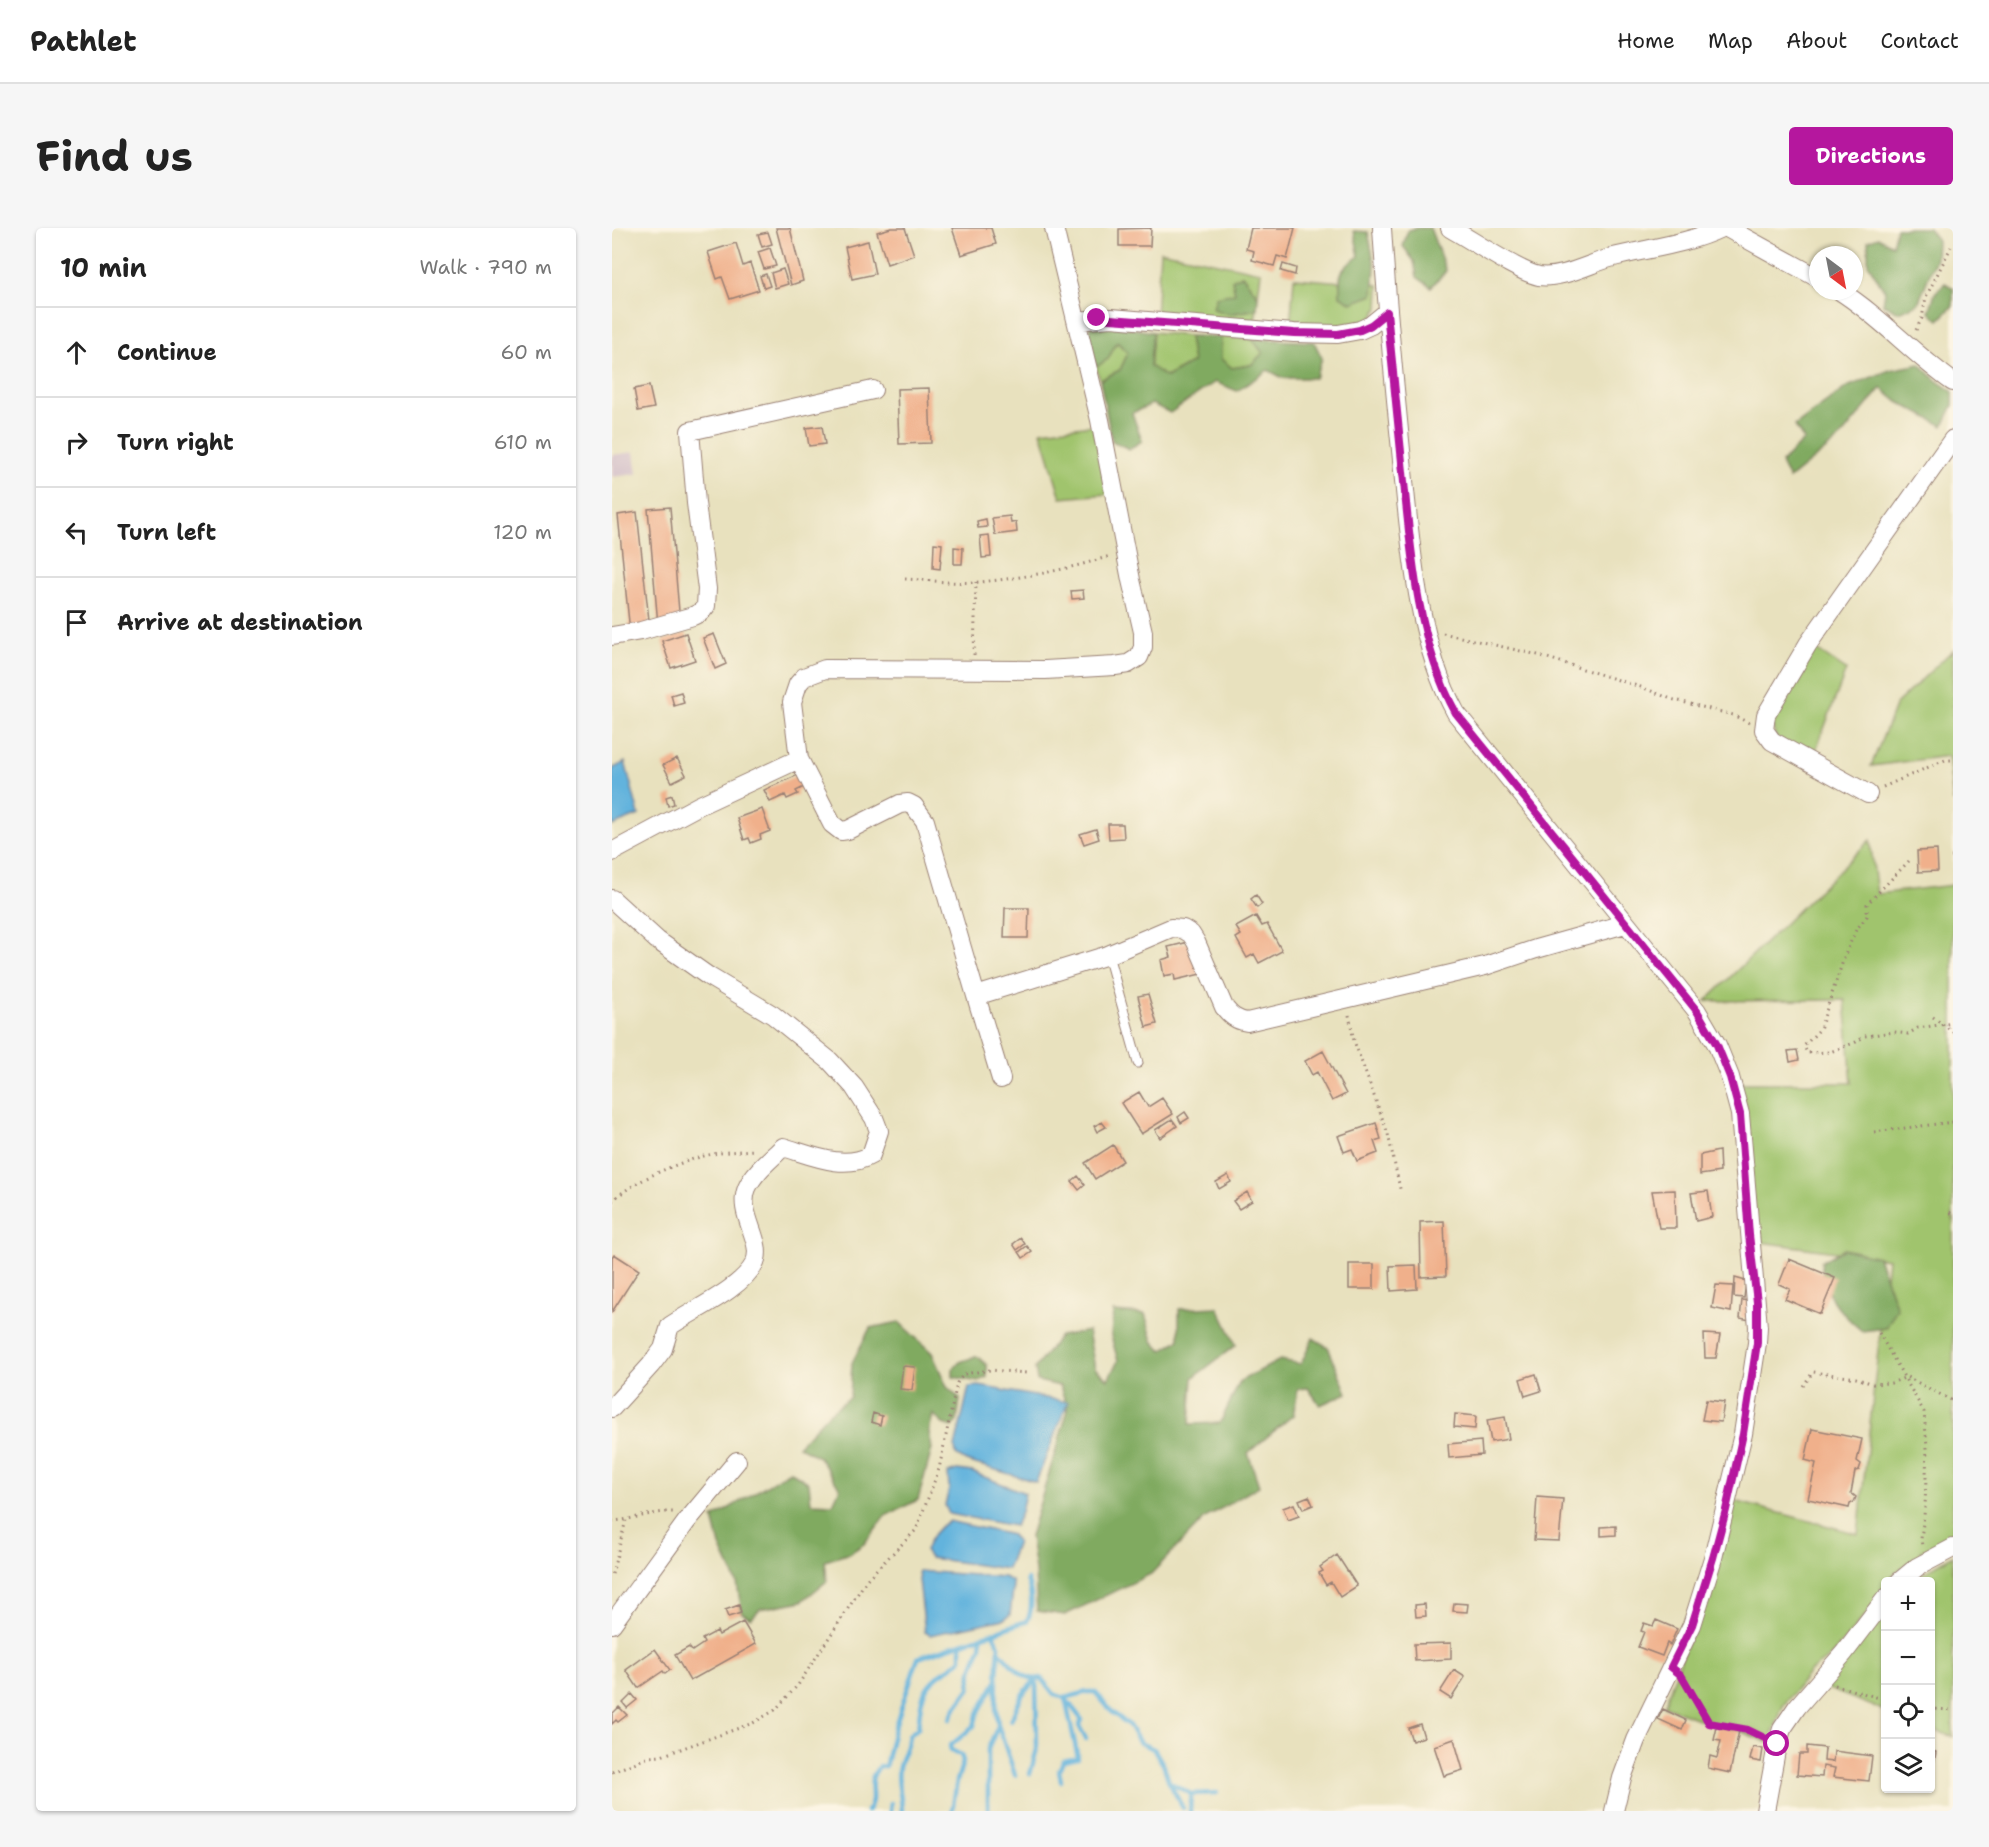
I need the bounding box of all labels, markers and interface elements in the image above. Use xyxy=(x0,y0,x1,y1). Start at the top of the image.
text: Pathlet xyxy=(30,22,137,60)
text: Home xyxy=(1617,27,1675,55)
text: Map xyxy=(1708,27,1753,55)
text: About xyxy=(1786,27,1847,55)
text: Contact xyxy=(1880,27,1959,55)
button: Directions xyxy=(1789,127,1953,185)
text: Find us xyxy=(36,128,193,184)
north arrow xyxy=(1809,246,1863,300)
text: 10 min xyxy=(60,250,147,285)
text: Walk · 790 m xyxy=(419,254,552,280)
route end xyxy=(1083,304,1109,330)
icon: ahead xyxy=(60,336,93,369)
text: Continue xyxy=(117,338,217,367)
text: 60 m xyxy=(500,339,552,365)
icon: right xyxy=(60,426,93,459)
text: Turn right xyxy=(117,428,234,457)
text: 610 m xyxy=(494,429,552,455)
icon: left xyxy=(60,516,93,549)
text: Turn left xyxy=(117,518,216,547)
text: 120 m xyxy=(493,519,552,545)
icon: arrive xyxy=(60,606,93,639)
text: Arrive at destination xyxy=(117,608,363,637)
map controls xyxy=(1881,1577,1935,1793)
button: + xyxy=(1881,1577,1935,1631)
button: − xyxy=(1881,1631,1935,1685)
button: locate xyxy=(1881,1685,1935,1739)
route start xyxy=(1763,1730,1789,1756)
button: layers xyxy=(1881,1739,1935,1793)

